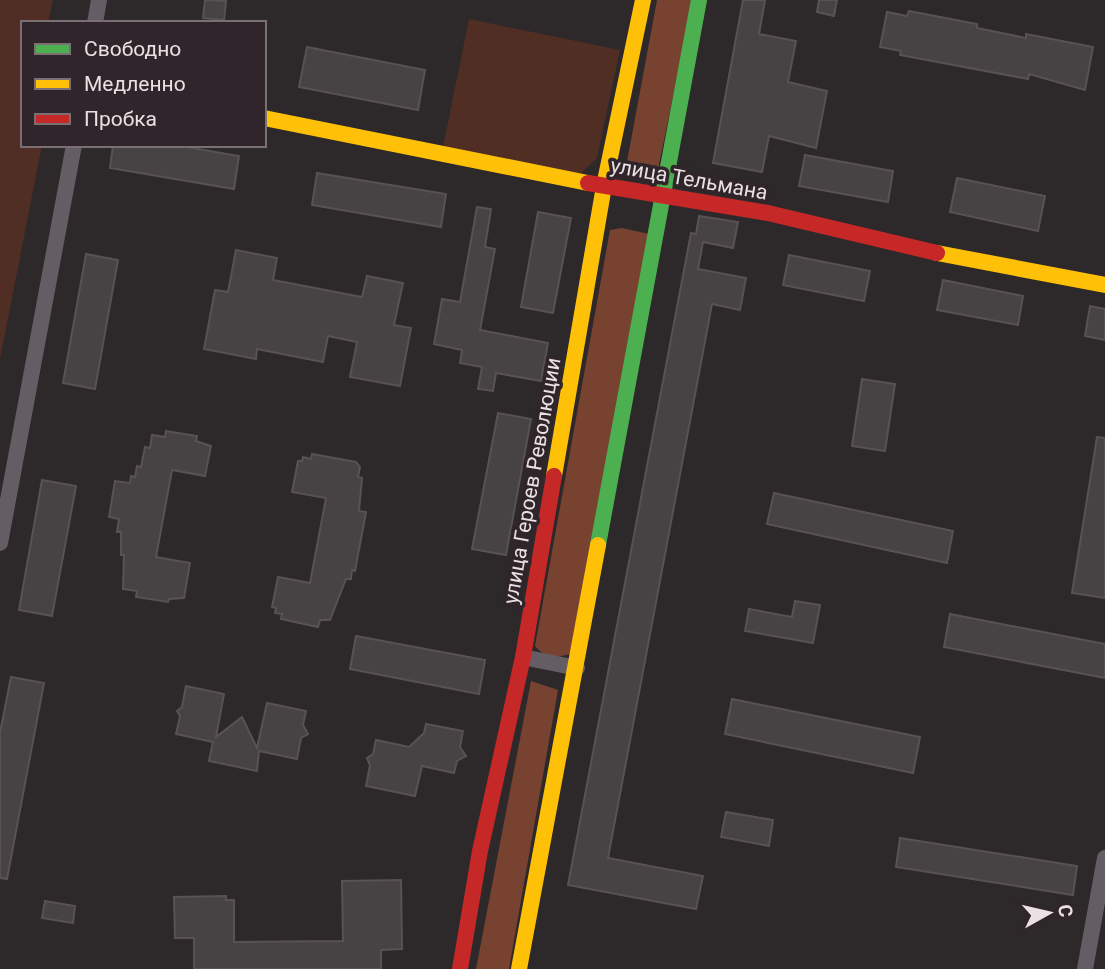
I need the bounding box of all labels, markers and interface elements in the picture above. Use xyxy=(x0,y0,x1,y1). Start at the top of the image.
legend xyxy=(21,21,266,147)
text: Свободно xyxy=(84,37,181,61)
text: Медленно xyxy=(84,72,186,96)
text: Пробка xyxy=(84,107,157,131)
street label: улица Тельмана xyxy=(609,153,769,205)
street label: улица Героев Революции xyxy=(498,356,566,606)
north arrow xyxy=(1014,878,1084,948)
text: С xyxy=(1053,903,1078,918)

